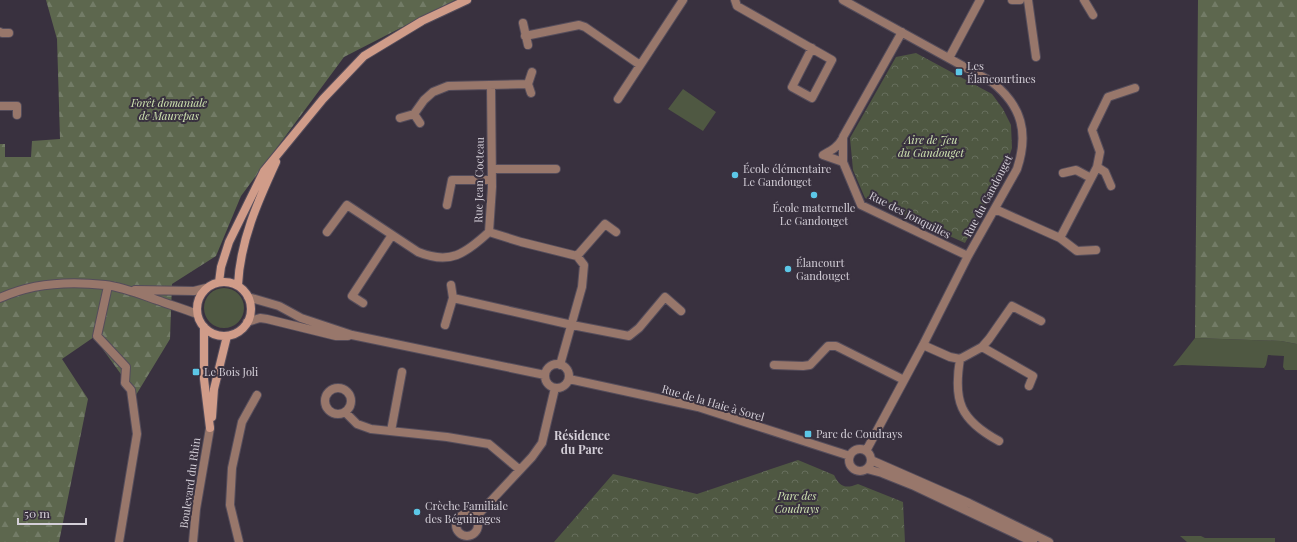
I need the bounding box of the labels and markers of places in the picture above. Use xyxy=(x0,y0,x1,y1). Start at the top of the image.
place label: Les Élancourtines xyxy=(967,58,1036,86)
marker: Les Élancourtines xyxy=(954,67,964,77)
place label: École élémentaire Le Gandouget xyxy=(743,161,832,189)
marker: École élémentaire Le Gandouget xyxy=(730,170,740,180)
marker: École maternelle Le Gandouget xyxy=(809,190,819,200)
place label: École maternelle Le Gandouget xyxy=(773,200,856,228)
place label: Élancourt Gandouget xyxy=(796,255,850,283)
marker: Élancourt Gandouget xyxy=(783,264,793,274)
place label: Le Bois Joli xyxy=(204,364,258,379)
marker: Le Bois Joli xyxy=(191,367,201,377)
place label: Parc de Coudrays xyxy=(816,426,902,441)
marker: Parc de Coudrays xyxy=(803,429,813,439)
place label: Crèche Familiale des Béguinages xyxy=(425,498,508,526)
marker: Crèche Familiale des Béguinages xyxy=(412,507,422,517)

